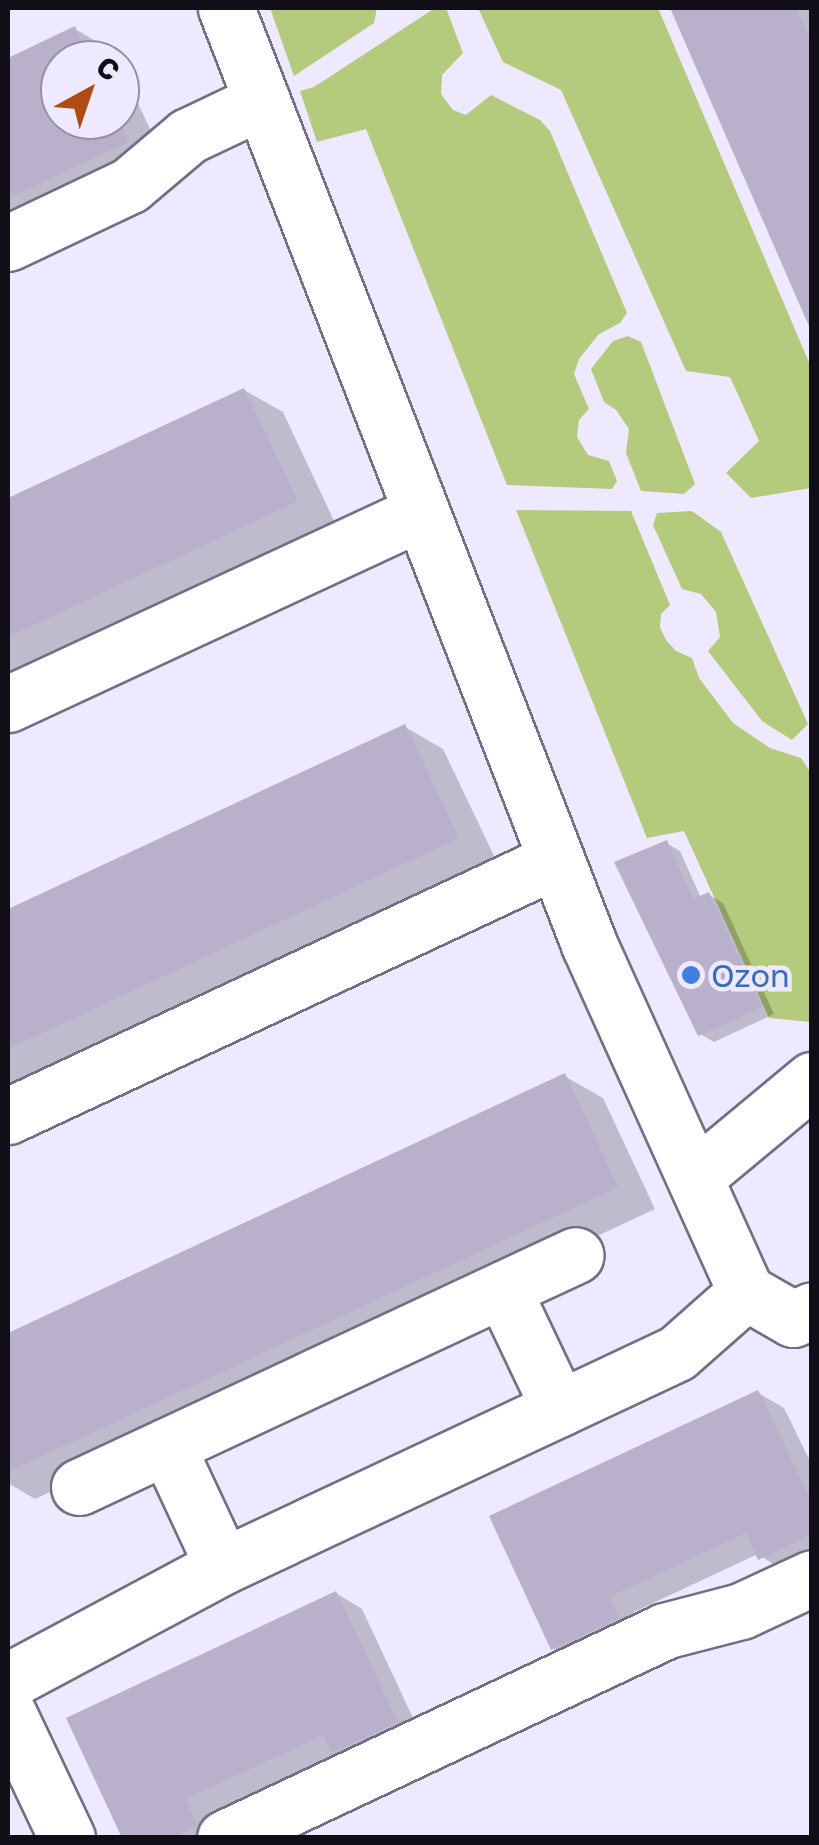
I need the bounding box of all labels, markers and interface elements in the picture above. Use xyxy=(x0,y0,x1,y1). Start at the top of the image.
north arrow xyxy=(40,40,140,140)
text: С xyxy=(90,49,127,87)
place label: Ozon xyxy=(711,956,790,994)
marker: Ozon xyxy=(680,964,702,986)

